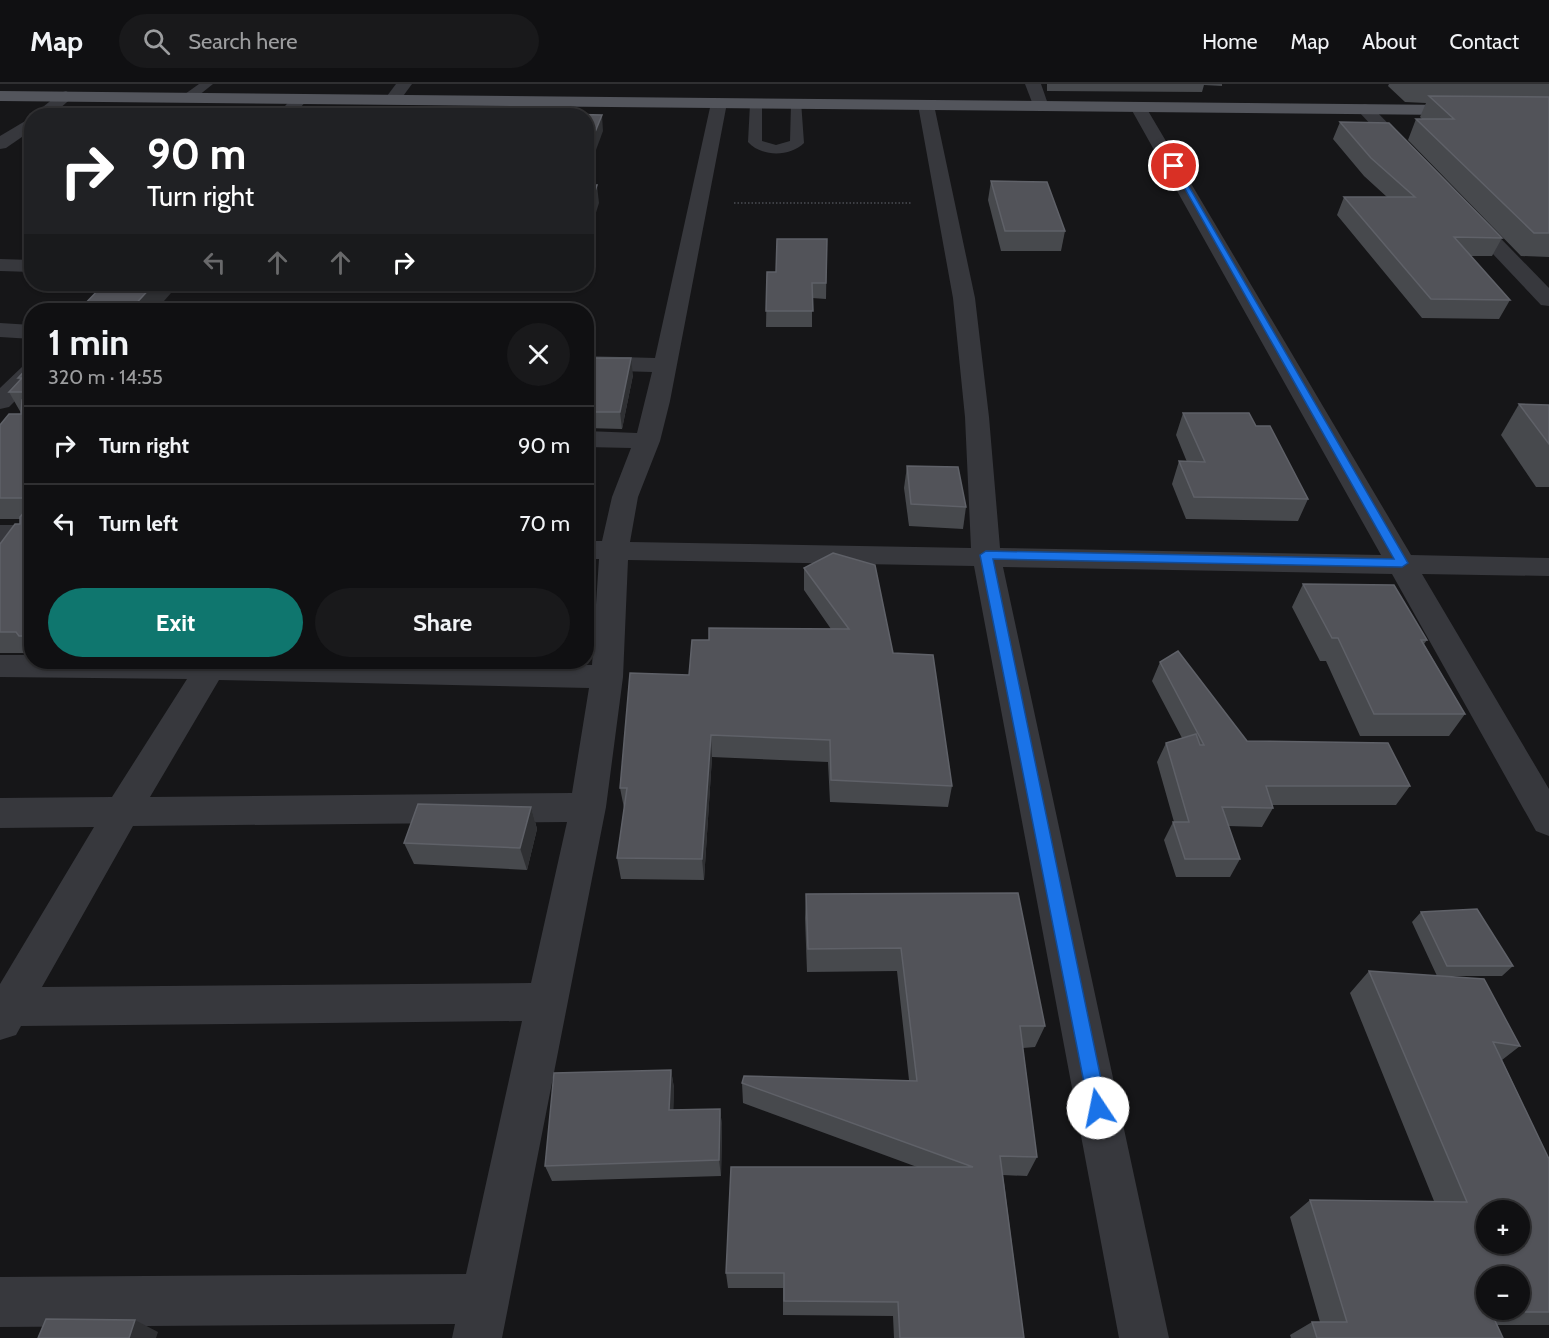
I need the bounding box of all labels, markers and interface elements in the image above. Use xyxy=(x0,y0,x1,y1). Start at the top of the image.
search box xyxy=(119,14,539,68)
text: Map xyxy=(30,24,83,58)
icon: search xyxy=(140,25,173,58)
text: Search here xyxy=(188,28,297,55)
text: Home xyxy=(1202,29,1258,54)
text: Map xyxy=(1291,29,1329,54)
text: About xyxy=(1362,29,1416,54)
text: Contact xyxy=(1449,29,1519,54)
text: 90 m xyxy=(147,128,246,180)
icon: right xyxy=(48,132,126,210)
pin xyxy=(1148,140,1199,191)
icon: arrive xyxy=(1157,149,1190,182)
text: Turn right xyxy=(147,180,254,213)
icon: left xyxy=(198,246,231,279)
icon: ahead xyxy=(261,246,294,279)
icon: ahead xyxy=(324,246,357,279)
icon: right xyxy=(387,246,420,279)
text: 1 min xyxy=(48,320,129,364)
button: close xyxy=(507,323,570,386)
text: 320 m · 14:55 xyxy=(48,365,163,389)
icon: right xyxy=(48,429,81,462)
text: Turn right xyxy=(99,432,189,459)
text: 90 m xyxy=(518,432,570,459)
icon: left xyxy=(48,507,81,540)
text: Turn left xyxy=(99,510,178,537)
text: 70 m xyxy=(520,510,570,537)
button: Exit xyxy=(48,588,303,657)
button: Share xyxy=(315,588,570,657)
position arrow xyxy=(1066,1076,1130,1140)
map controls xyxy=(1476,1200,1530,1320)
button: + xyxy=(1476,1200,1530,1254)
button: − xyxy=(1476,1266,1530,1320)

